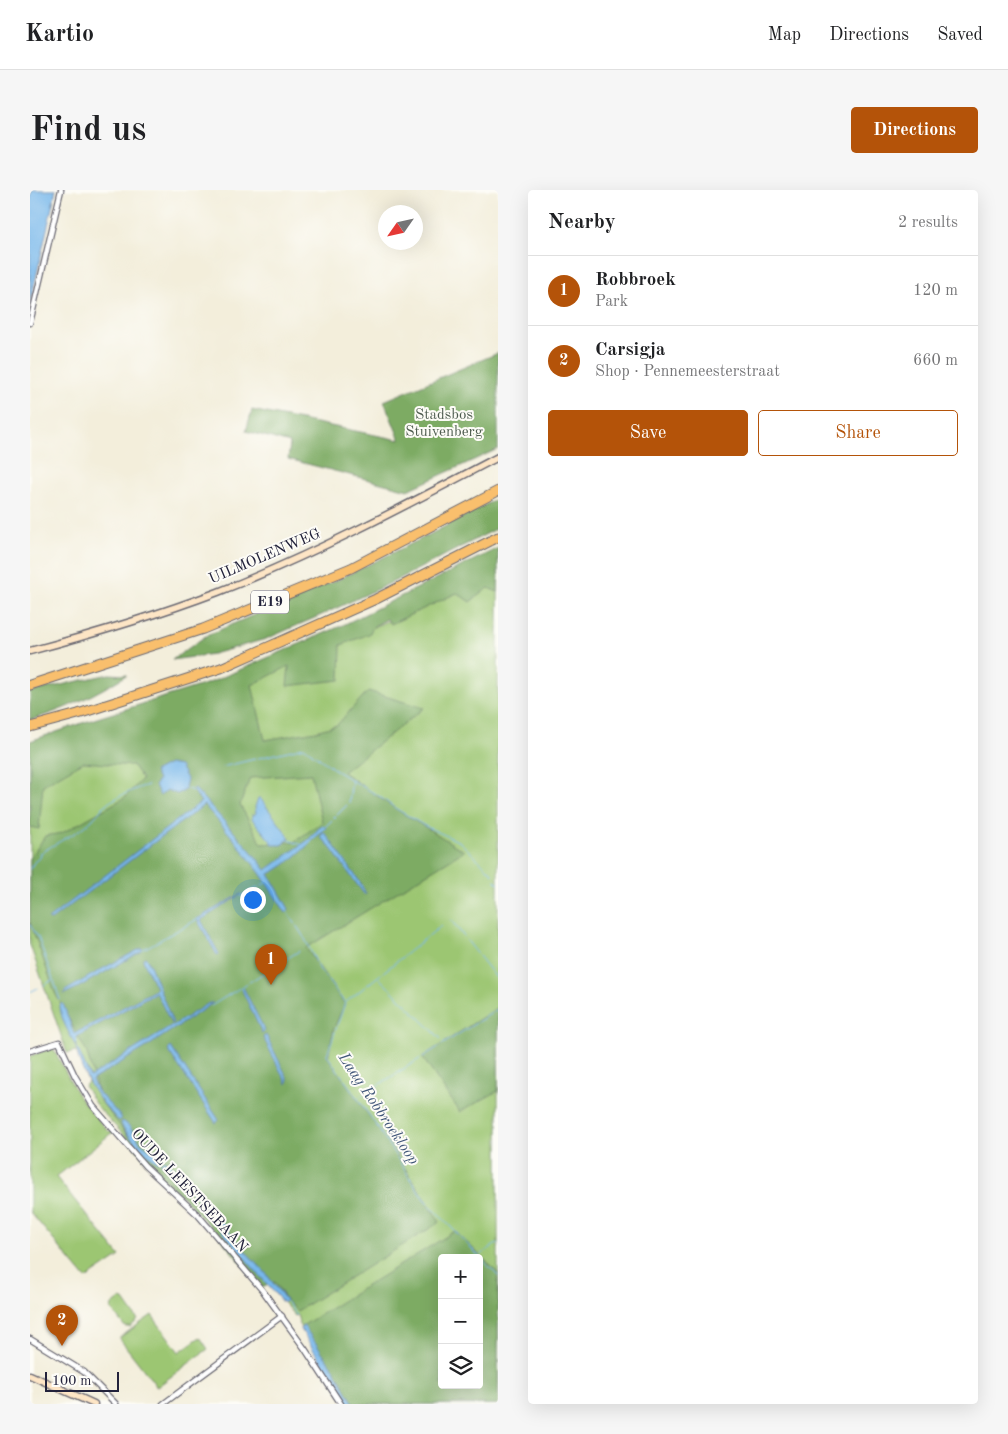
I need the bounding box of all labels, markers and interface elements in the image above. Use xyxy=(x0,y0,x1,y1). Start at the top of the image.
text: Kartio xyxy=(25,23,94,47)
text: Map xyxy=(768,26,801,44)
text: Directions xyxy=(829,26,909,44)
text: Saved xyxy=(937,26,983,44)
button: Directions xyxy=(851,107,978,153)
text: Find us xyxy=(30,113,146,148)
north arrow xyxy=(378,205,423,250)
text: Nearby xyxy=(548,212,616,233)
text: 2 results xyxy=(898,215,958,231)
text: Robbroek xyxy=(595,271,676,290)
text: 1 xyxy=(559,283,569,299)
text: 120 m xyxy=(913,283,958,299)
text: Park xyxy=(595,294,628,310)
text: Carsigja xyxy=(595,341,666,360)
text: 2 xyxy=(559,353,569,369)
text: 660 m xyxy=(913,353,958,369)
text: Shop · Pennemeesterstraat xyxy=(595,364,780,380)
park label: Stadsbos Stuivenberg xyxy=(405,408,483,440)
button: Save xyxy=(548,410,748,456)
button: Share xyxy=(758,410,958,456)
street label: UILMOLENWEG xyxy=(207,527,323,587)
road number: E19 xyxy=(251,591,289,614)
your location xyxy=(240,887,266,913)
pin: 1 xyxy=(255,944,287,985)
water label: Laag Robbroekloop xyxy=(334,1049,422,1168)
street label: OUDE LEESTSEBAAN xyxy=(128,1126,250,1256)
map controls xyxy=(438,1254,483,1389)
button: + xyxy=(438,1254,483,1299)
button: − xyxy=(438,1299,483,1344)
pin: 2 xyxy=(46,1305,78,1346)
button: layers xyxy=(438,1344,483,1389)
scale bar xyxy=(45,1369,119,1392)
text: 100 m xyxy=(52,1374,91,1388)

